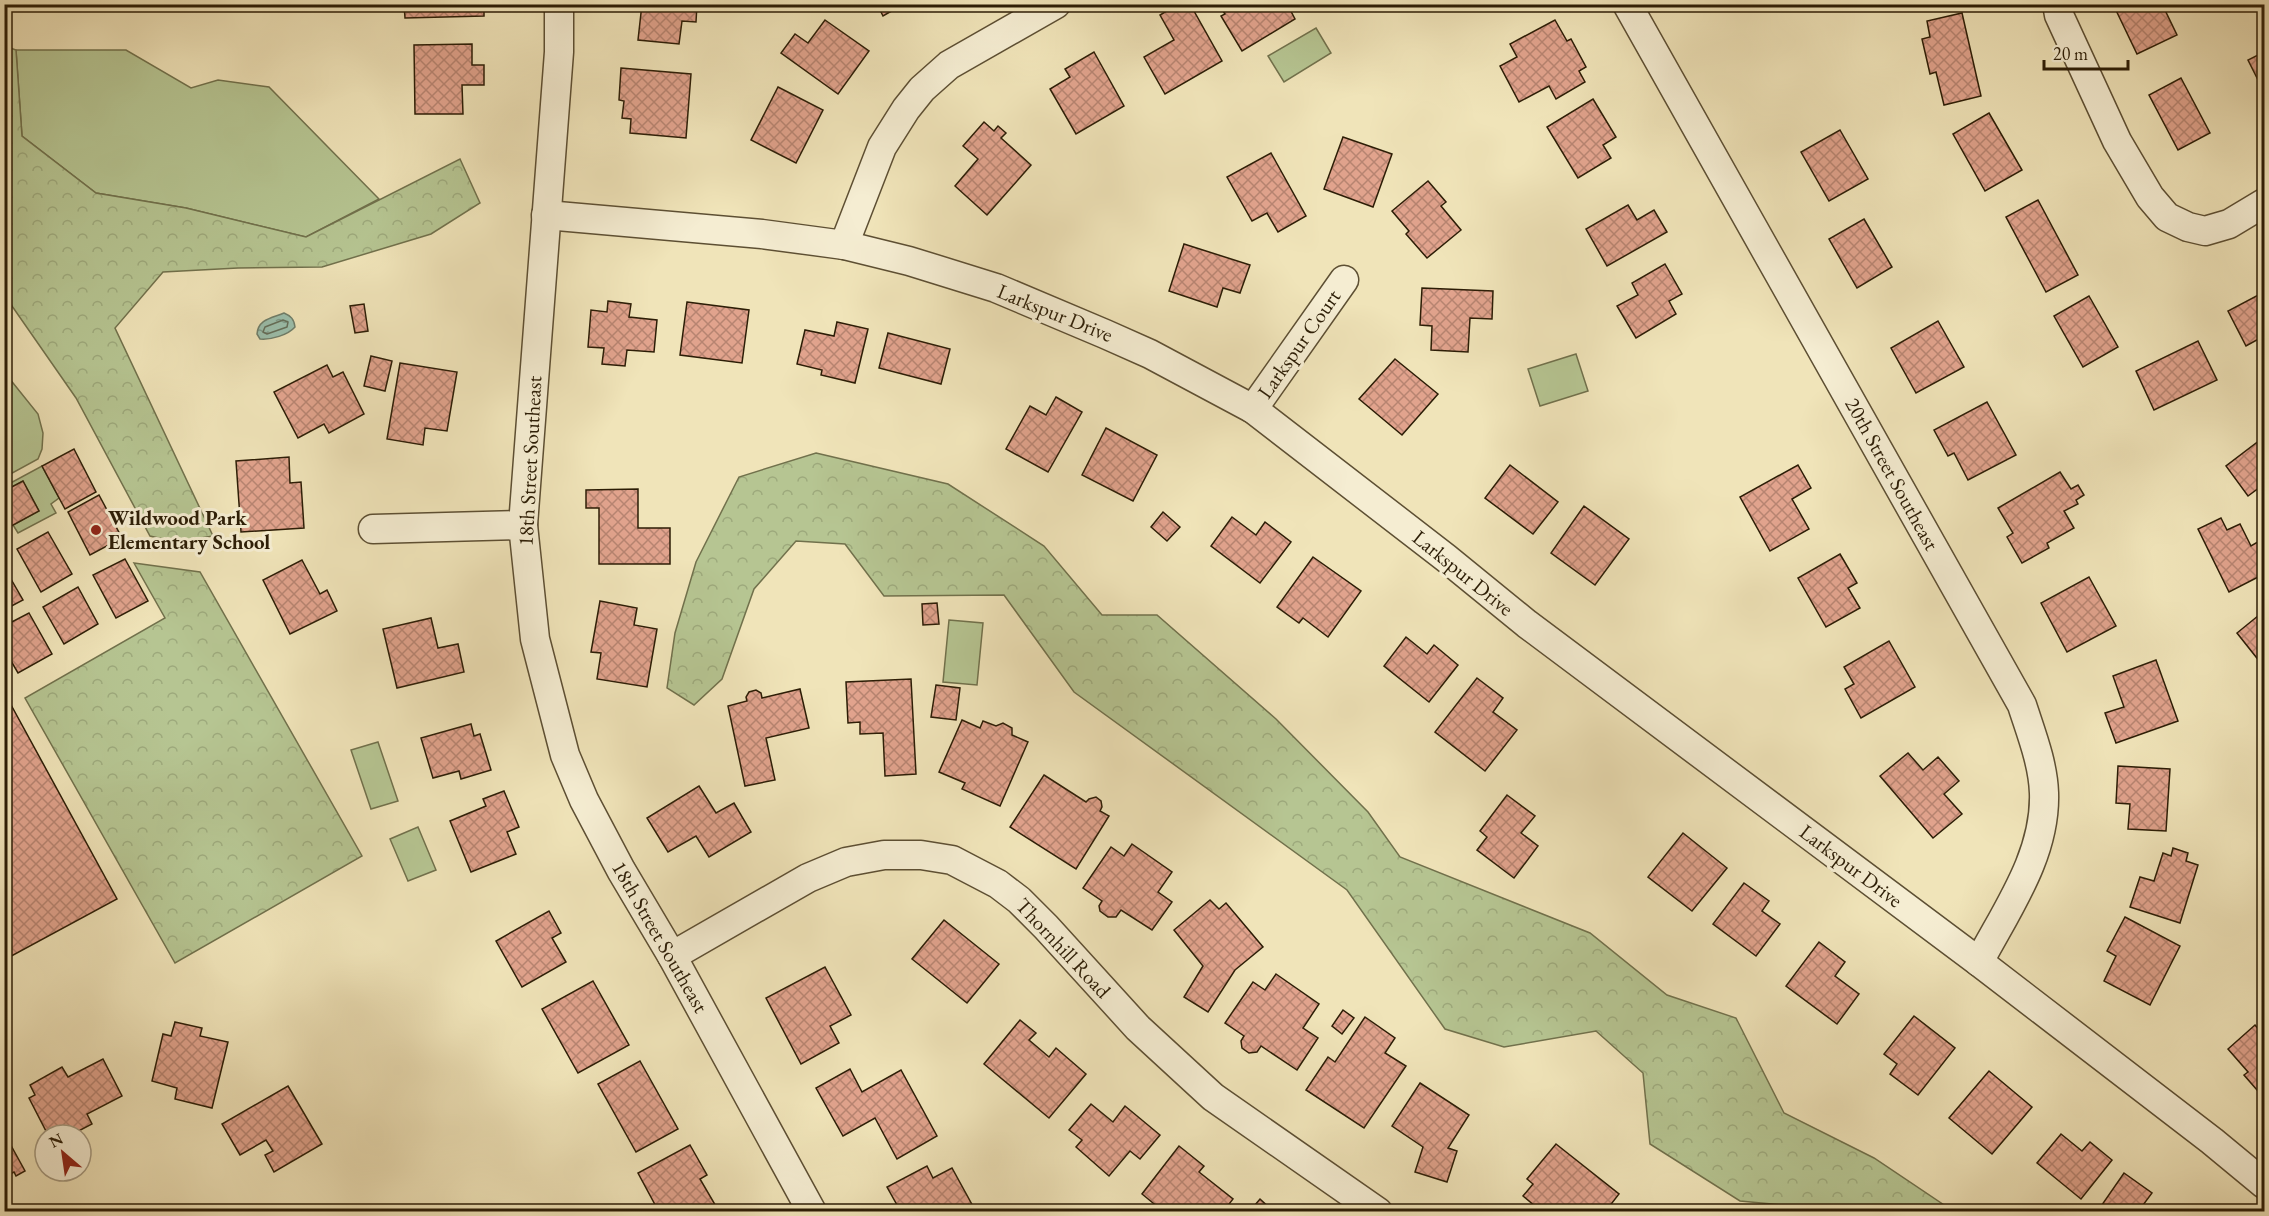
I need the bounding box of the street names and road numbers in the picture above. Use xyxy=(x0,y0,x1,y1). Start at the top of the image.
street label: Larkspur Drive xyxy=(993,277,1117,348)
street label: Larkspur Court xyxy=(1251,283,1346,404)
street label: 18th Street Southeast xyxy=(512,375,547,547)
street label: 20th Street Southeast xyxy=(1839,393,1946,555)
street label: Larkspur Drive xyxy=(1407,524,1519,622)
street label: Larkspur Drive xyxy=(1794,818,1908,913)
street label: 18th Street Southeast xyxy=(606,856,715,1018)
street label: Thornhill Road xyxy=(1010,892,1117,1004)

